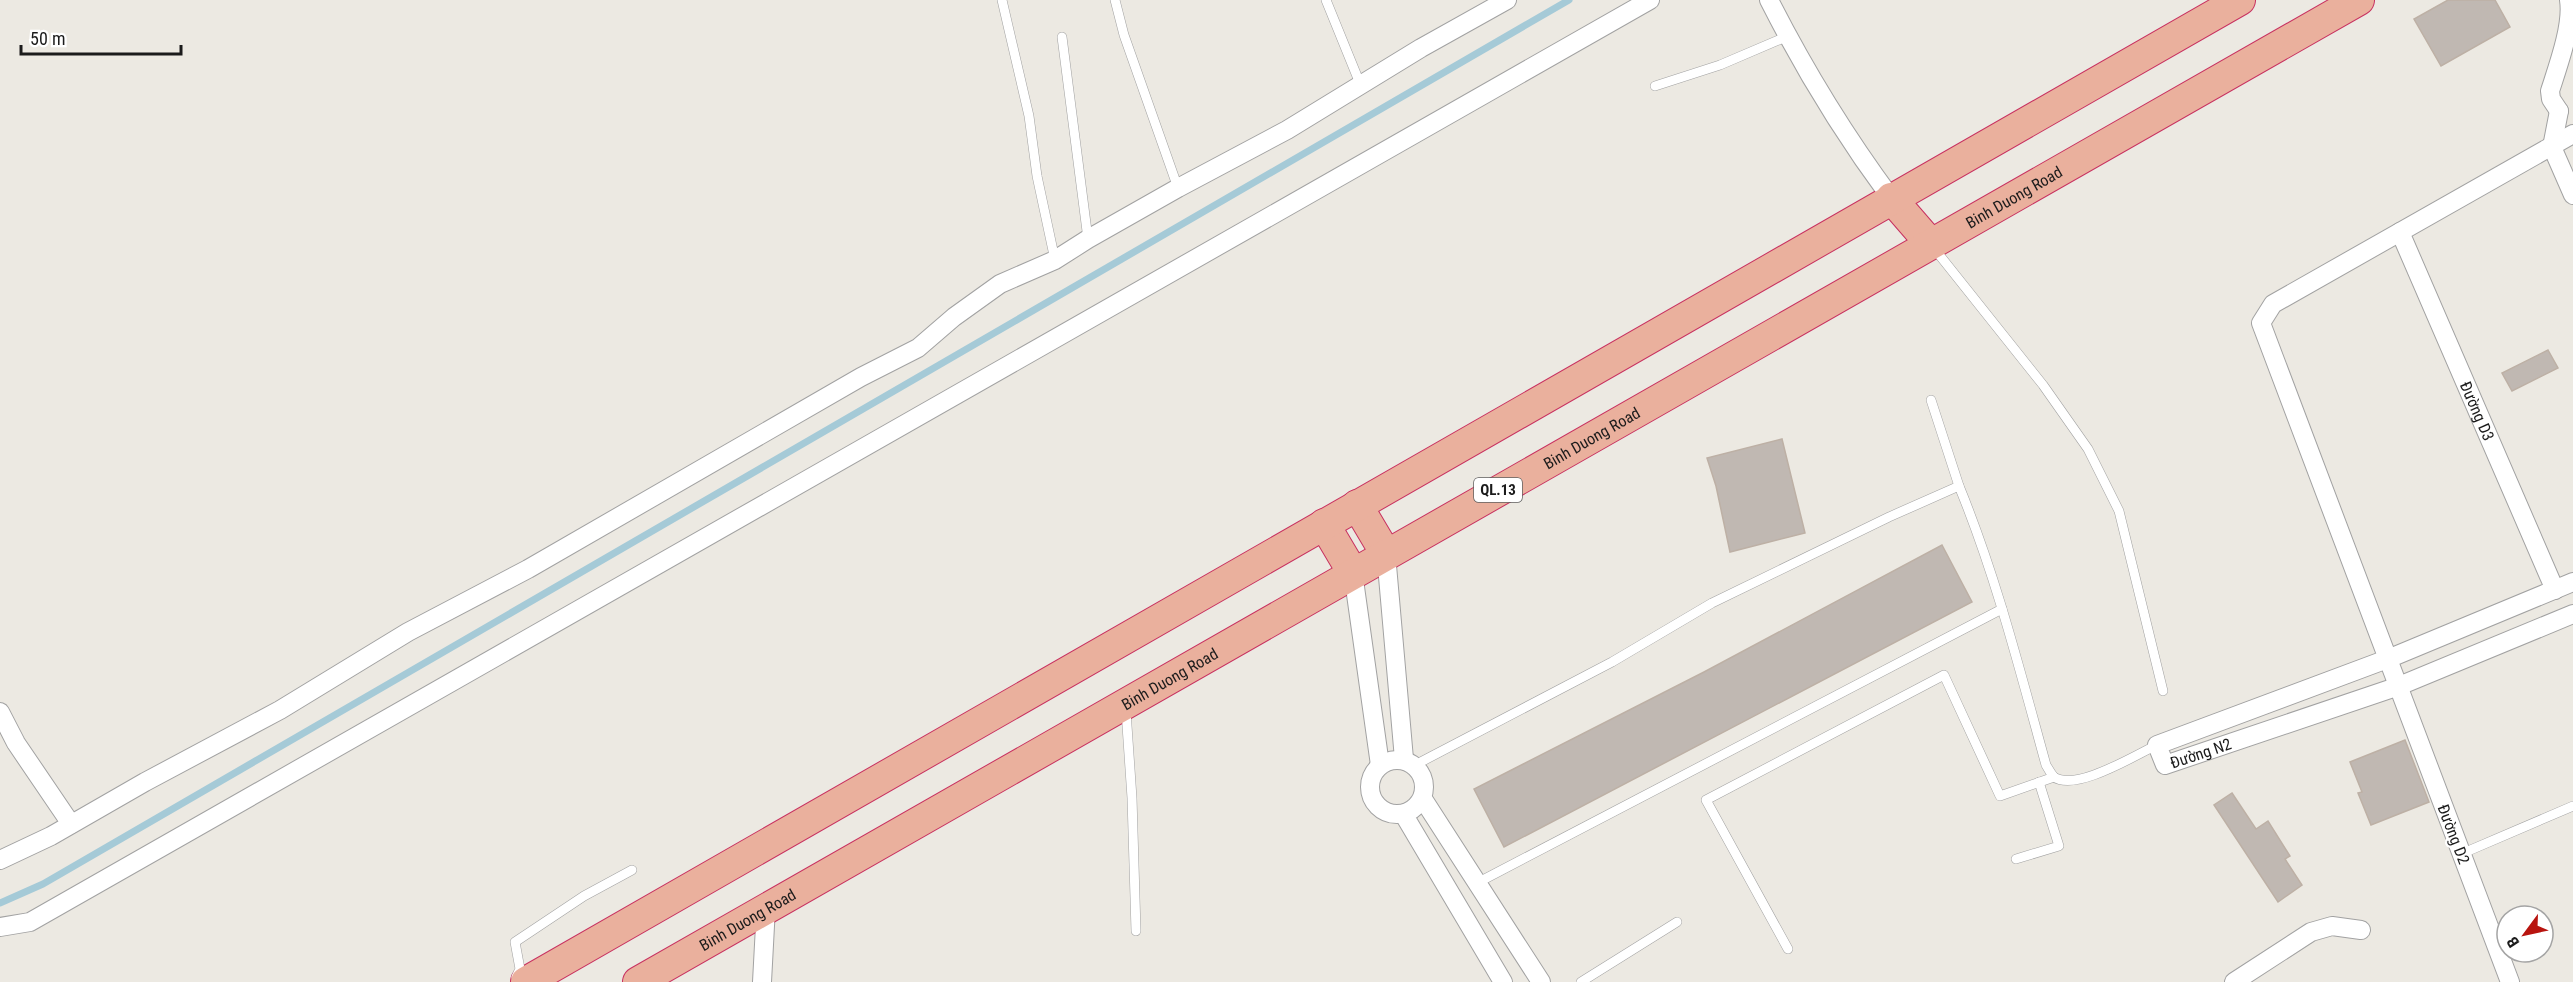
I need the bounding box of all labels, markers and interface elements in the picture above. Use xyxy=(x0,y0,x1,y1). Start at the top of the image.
scale bar xyxy=(21,18,182,56)
text: 50 m xyxy=(30,28,65,49)
street label: Binh Duong Road xyxy=(1962,162,2066,232)
street label: Đường D3 xyxy=(2456,379,2498,444)
street label: Binh Duong Road xyxy=(1540,403,1643,473)
road number: QL.13 xyxy=(1474,478,1522,502)
street label: Binh Duong Road xyxy=(1118,644,1221,714)
street label: Đường N2 xyxy=(2168,734,2234,773)
street label: Đường D2 xyxy=(2433,802,2474,867)
street label: Binh Duong Road xyxy=(696,885,799,955)
north arrow xyxy=(2495,904,2555,964)
text: B xyxy=(2502,933,2523,951)

